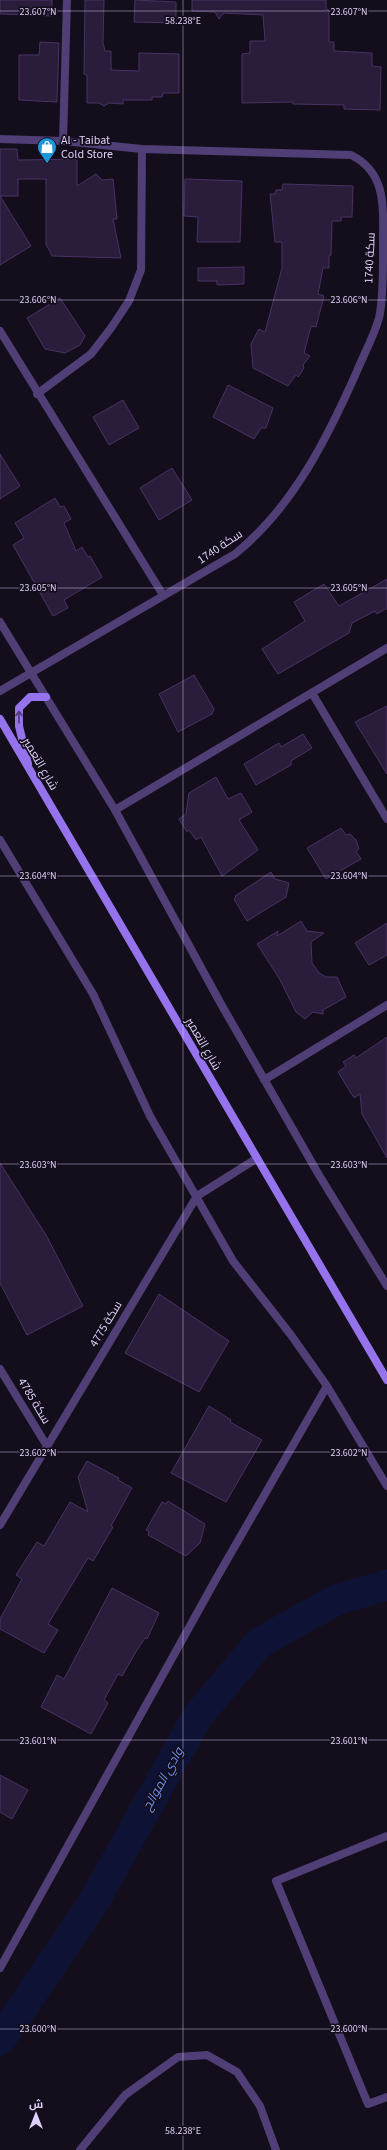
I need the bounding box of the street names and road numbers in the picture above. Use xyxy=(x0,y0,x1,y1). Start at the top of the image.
street label: سكة 1740 xyxy=(360,232,380,284)
street label: سكة 1740 xyxy=(194,526,246,568)
street label: شارع التعمير xyxy=(17,734,62,794)
street label: شارع التعمير xyxy=(180,1014,225,1074)
street label: سكة 4775 xyxy=(86,1298,126,1350)
street label: سكة 4785 xyxy=(14,1375,54,1427)

